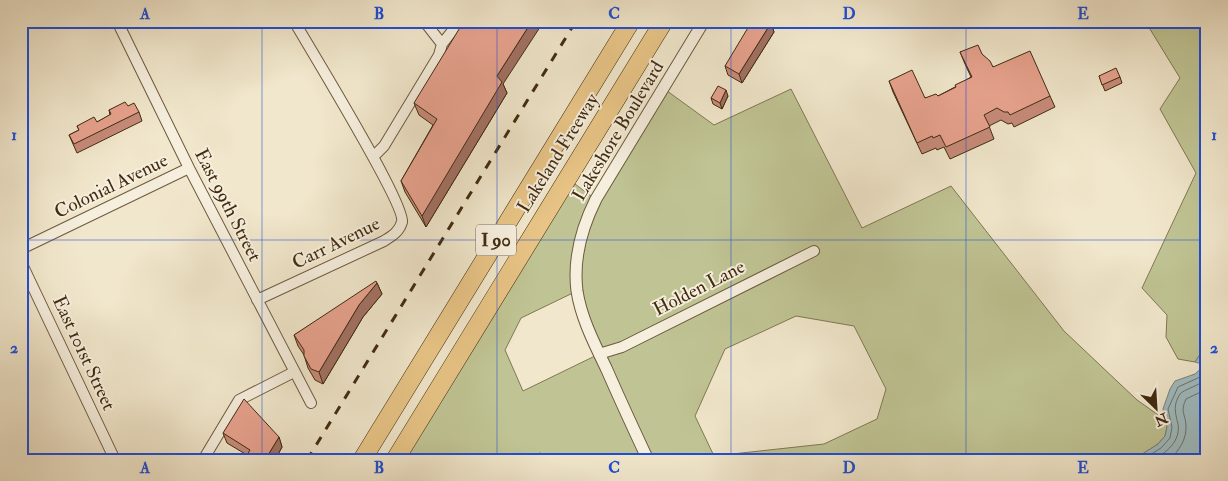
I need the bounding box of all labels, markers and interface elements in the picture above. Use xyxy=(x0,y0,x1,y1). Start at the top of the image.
text: A xyxy=(139,4,151,24)
text: B xyxy=(374,4,384,24)
text: C xyxy=(608,4,620,24)
text: D xyxy=(842,4,856,24)
text: E xyxy=(1077,4,1089,24)
street label: Lakeshore Boulevard xyxy=(567,56,670,205)
street label: Lakeland Freeway xyxy=(512,88,605,217)
text: 1 xyxy=(11,125,17,145)
text: 1 xyxy=(1211,125,1217,145)
street label: East 99th Street xyxy=(189,145,267,265)
street label: Colonial Avenue xyxy=(50,148,172,224)
street label: Carr Avenue xyxy=(288,211,384,275)
road number: I 90 xyxy=(476,224,516,256)
street label: Holden Lane xyxy=(649,255,749,321)
street label: East 101st Street xyxy=(47,292,121,414)
text: 2 xyxy=(10,338,18,358)
text: 2 xyxy=(1210,338,1218,358)
north arrow xyxy=(1130,384,1180,434)
text: N xyxy=(1152,409,1171,430)
text: A xyxy=(139,458,151,478)
text: B xyxy=(374,458,384,478)
text: C xyxy=(608,458,620,478)
text: D xyxy=(842,458,856,478)
text: E xyxy=(1077,458,1089,478)

